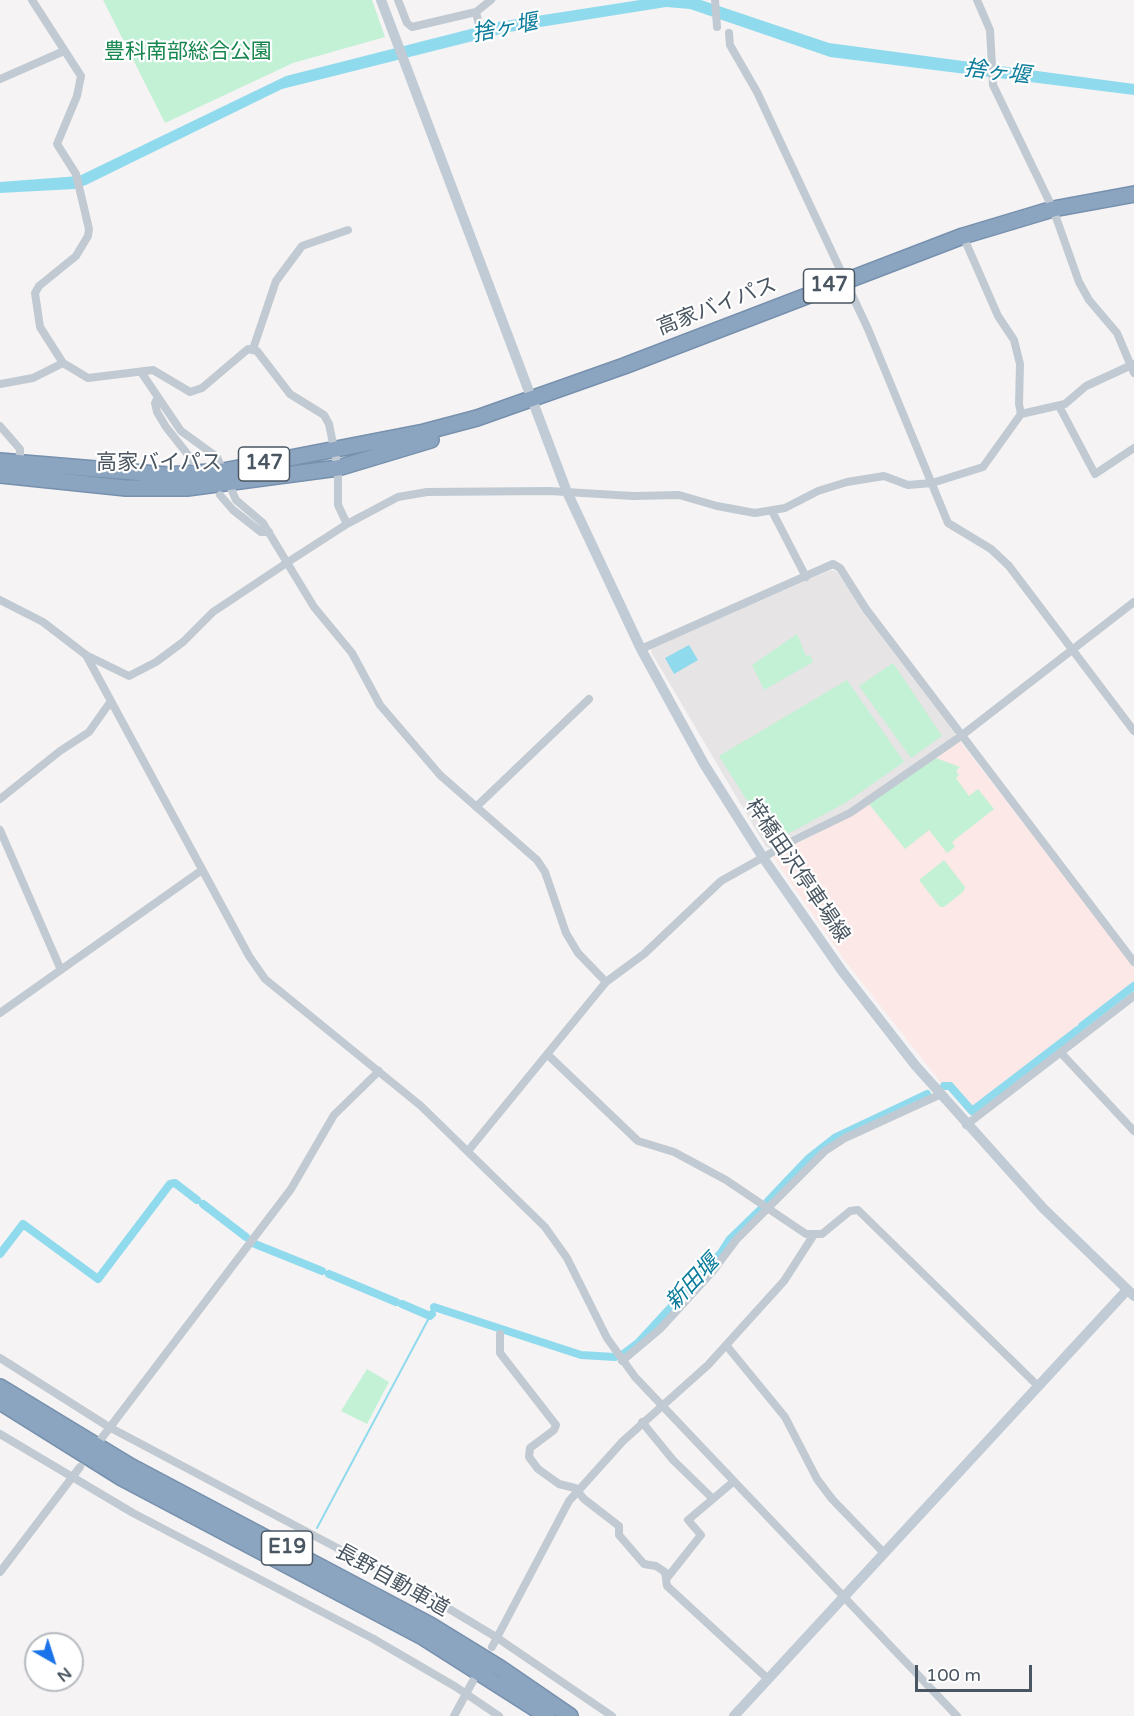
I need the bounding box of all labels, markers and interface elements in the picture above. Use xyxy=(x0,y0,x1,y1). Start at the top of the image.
water label: 捨ヶ堰 xyxy=(470,10,540,48)
park label: 豊科南部総合公園 xyxy=(104,39,272,65)
water label: 捨ヶ堰 xyxy=(963,56,1031,90)
road number: 147 xyxy=(804,269,854,303)
street label: 高家バイパス xyxy=(654,273,780,341)
road number: 147 xyxy=(238,447,290,481)
street label: 高家バイパス xyxy=(96,450,222,476)
street label: 梓橋田沢停車場線 xyxy=(740,794,854,948)
water label: 新田堰 xyxy=(661,1250,725,1316)
road number: E19 xyxy=(262,1531,312,1565)
street label: 長野自動車道 xyxy=(331,1539,453,1623)
north arrow xyxy=(24,1632,84,1692)
scale bar xyxy=(918,1653,1035,1691)
text: N xyxy=(53,1663,75,1686)
text: 100 m xyxy=(926,1664,981,1686)

